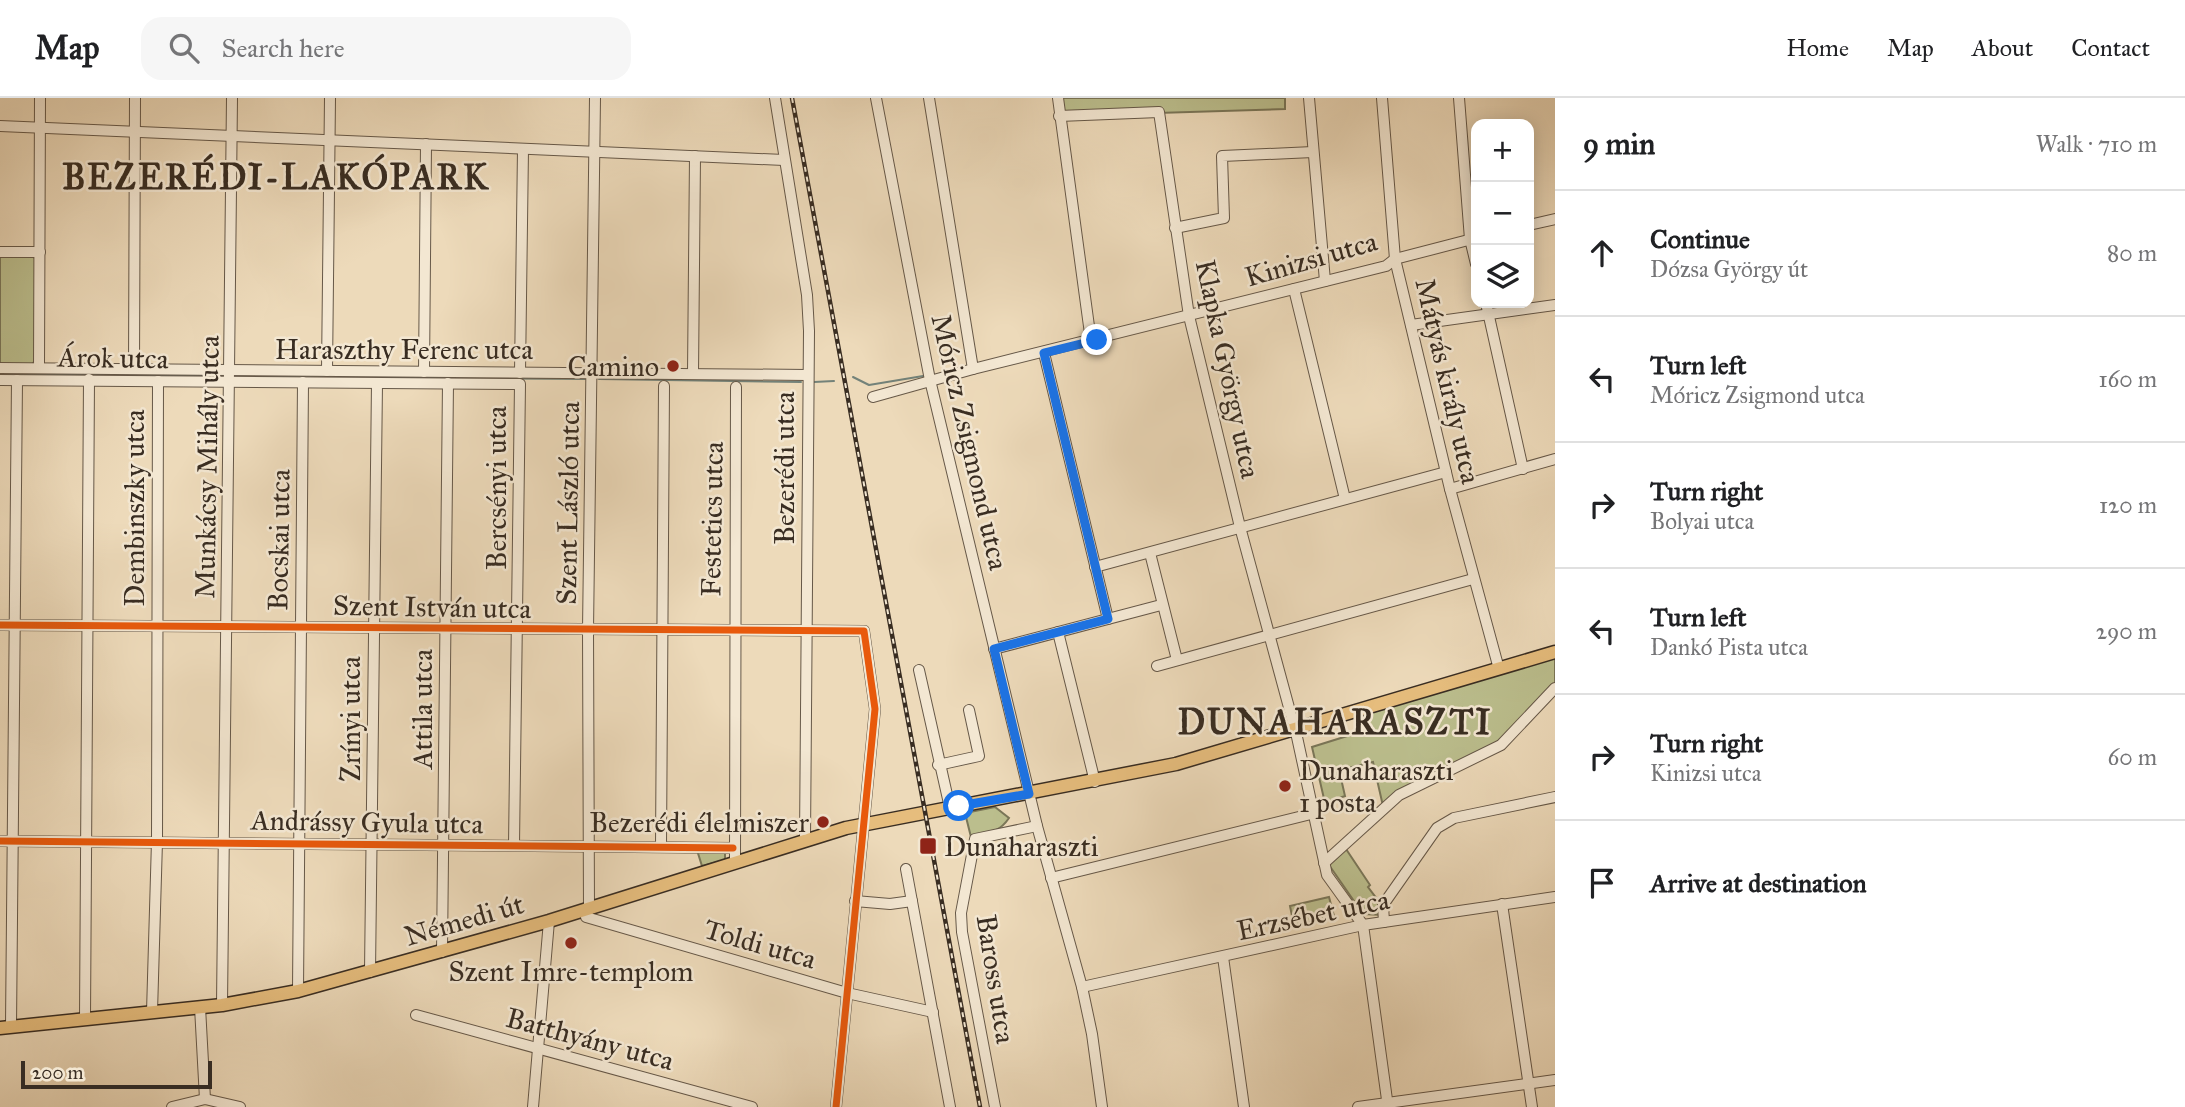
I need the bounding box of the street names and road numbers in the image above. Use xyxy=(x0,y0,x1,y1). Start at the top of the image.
street label: Kinizsi utca xyxy=(1241,223,1381,295)
street label: Klapka György utca xyxy=(1188,256,1268,482)
street label: Mátyás király utca xyxy=(1407,275,1489,487)
street label: Móricz Zsigmond utca xyxy=(924,311,1017,574)
street label: Haraszthy Ferenc utca xyxy=(275,332,533,367)
street label: Munkácsy Mihály utca xyxy=(187,335,227,599)
street label: Árok utca xyxy=(56,340,169,376)
street label: Bezerédi utca xyxy=(767,391,802,545)
street label: Szent László utca xyxy=(549,401,587,605)
street label: Bercsényi utca xyxy=(479,406,514,570)
street label: Dembinszky utca xyxy=(117,409,152,607)
street label: Festetics utca xyxy=(693,441,731,597)
street label: Bocskai utca xyxy=(260,469,298,611)
street label: Szent István utca xyxy=(333,588,532,626)
street label: Attila utca xyxy=(405,649,440,770)
street label: Zrínyi utca xyxy=(333,656,368,782)
street label: Andrássy Gyula utca xyxy=(250,802,484,842)
street label: Erzsébet utca xyxy=(1234,882,1393,948)
street label: Némedi út xyxy=(400,886,528,954)
street label: Toldi utca xyxy=(700,911,820,977)
street label: Baross utca xyxy=(969,912,1023,1046)
street label: Batthyány utca xyxy=(502,1000,678,1078)

